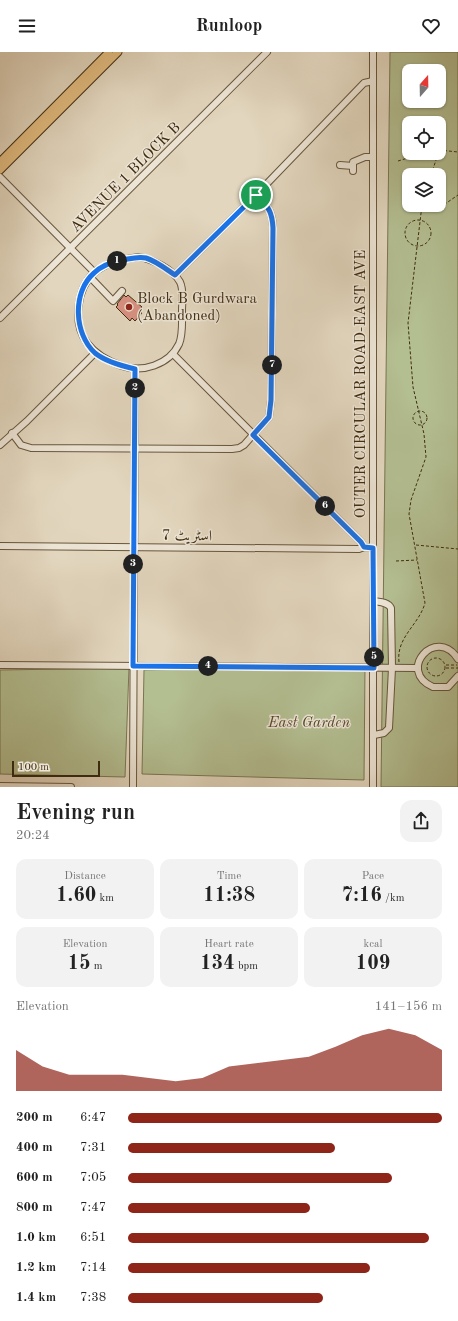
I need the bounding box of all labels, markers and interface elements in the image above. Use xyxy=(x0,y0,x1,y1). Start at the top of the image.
icon: menu xyxy=(16,15,38,37)
icon: heart xyxy=(420,15,442,37)
text: Runloop xyxy=(196,17,262,35)
north arrow xyxy=(402,64,446,108)
map controls xyxy=(402,64,446,212)
button: locate xyxy=(402,116,446,160)
street label: AVENUE 1 BLOCK B xyxy=(68,120,184,236)
button: layers xyxy=(402,168,446,212)
pin xyxy=(239,178,273,212)
icon: arrive xyxy=(245,184,267,206)
street label: OUTER CIRCULAR ROAD-EAST AVE xyxy=(354,250,369,518)
pin: 1 xyxy=(107,251,127,271)
text: 1 xyxy=(114,255,120,266)
place label: Block B Gurdwara (Abandoned) xyxy=(137,292,257,324)
marker: Block B Gurdwara (Abandoned) xyxy=(124,302,134,312)
pin: 7 xyxy=(262,355,282,375)
text: 7 xyxy=(269,359,275,370)
pin: 2 xyxy=(125,378,145,398)
text: 2 xyxy=(132,382,138,393)
pin: 6 xyxy=(315,496,335,516)
text: 6 xyxy=(322,500,328,511)
street label: اسٹریٹ 7 xyxy=(162,529,212,545)
pin: 3 xyxy=(123,554,143,574)
text: 3 xyxy=(130,558,136,569)
pin: 5 xyxy=(364,647,384,667)
text: 5 xyxy=(371,651,377,662)
pin: 4 xyxy=(198,656,218,676)
text: 4 xyxy=(205,660,211,671)
park label: East Garden xyxy=(267,716,350,731)
scale bar xyxy=(12,759,100,778)
text: 100 m xyxy=(18,762,49,773)
button: share xyxy=(400,800,442,842)
text: Evening run xyxy=(16,802,135,824)
text: 20:24 xyxy=(16,829,50,842)
text: Distance xyxy=(64,871,106,882)
text: Time xyxy=(217,871,241,882)
text: Pace xyxy=(362,871,384,882)
text: 1.60 xyxy=(56,886,96,906)
text: 11:38 xyxy=(203,886,255,906)
text: 7:16 xyxy=(342,886,382,906)
text: km xyxy=(96,893,114,904)
text: /km xyxy=(382,893,404,904)
text: Elevation xyxy=(63,939,107,950)
text: Heart rate xyxy=(204,939,254,950)
text: kcal xyxy=(364,939,382,950)
text: 15 xyxy=(67,954,91,974)
text: 134 xyxy=(200,954,235,974)
text: 109 xyxy=(356,954,390,974)
text: m xyxy=(91,961,103,972)
text: bpm xyxy=(235,961,258,972)
text: Elevation xyxy=(16,1000,69,1013)
text: 141–156 m xyxy=(375,1000,442,1013)
text: 200 m xyxy=(16,1111,53,1124)
text: 6:47 xyxy=(80,1111,106,1124)
text: 400 m xyxy=(16,1141,53,1154)
text: 7:31 xyxy=(80,1141,106,1154)
text: 600 m xyxy=(16,1171,53,1184)
text: 7:05 xyxy=(80,1171,106,1184)
text: 800 m xyxy=(16,1201,53,1214)
text: 7:47 xyxy=(80,1201,106,1214)
text: 1.0 km xyxy=(16,1231,56,1244)
text: 6:51 xyxy=(80,1231,106,1244)
text: 1.2 km xyxy=(16,1261,56,1274)
text: 7:14 xyxy=(80,1261,106,1274)
text: 1.4 km xyxy=(16,1291,56,1304)
text: 7:38 xyxy=(80,1291,106,1304)

